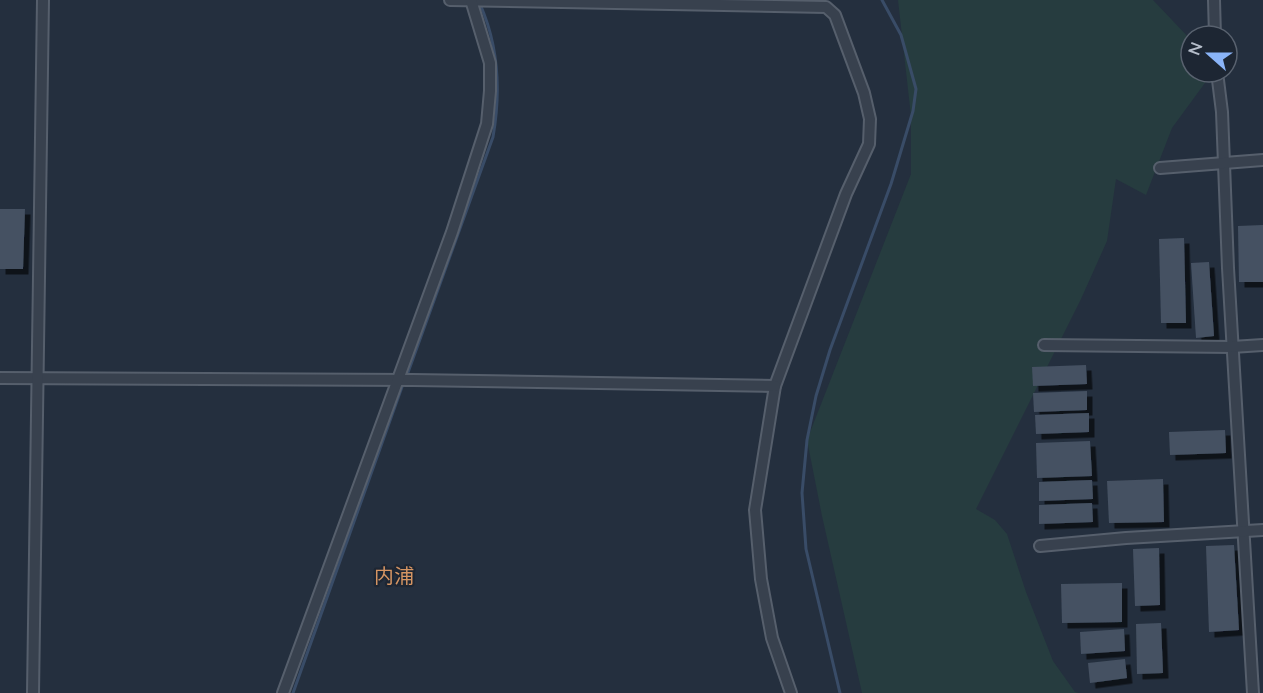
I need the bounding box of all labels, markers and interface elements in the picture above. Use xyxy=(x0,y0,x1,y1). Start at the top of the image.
north arrow xyxy=(1179,24,1239,84)
text: N xyxy=(1183,39,1206,58)
district label: 内浦 xyxy=(374,563,414,587)

